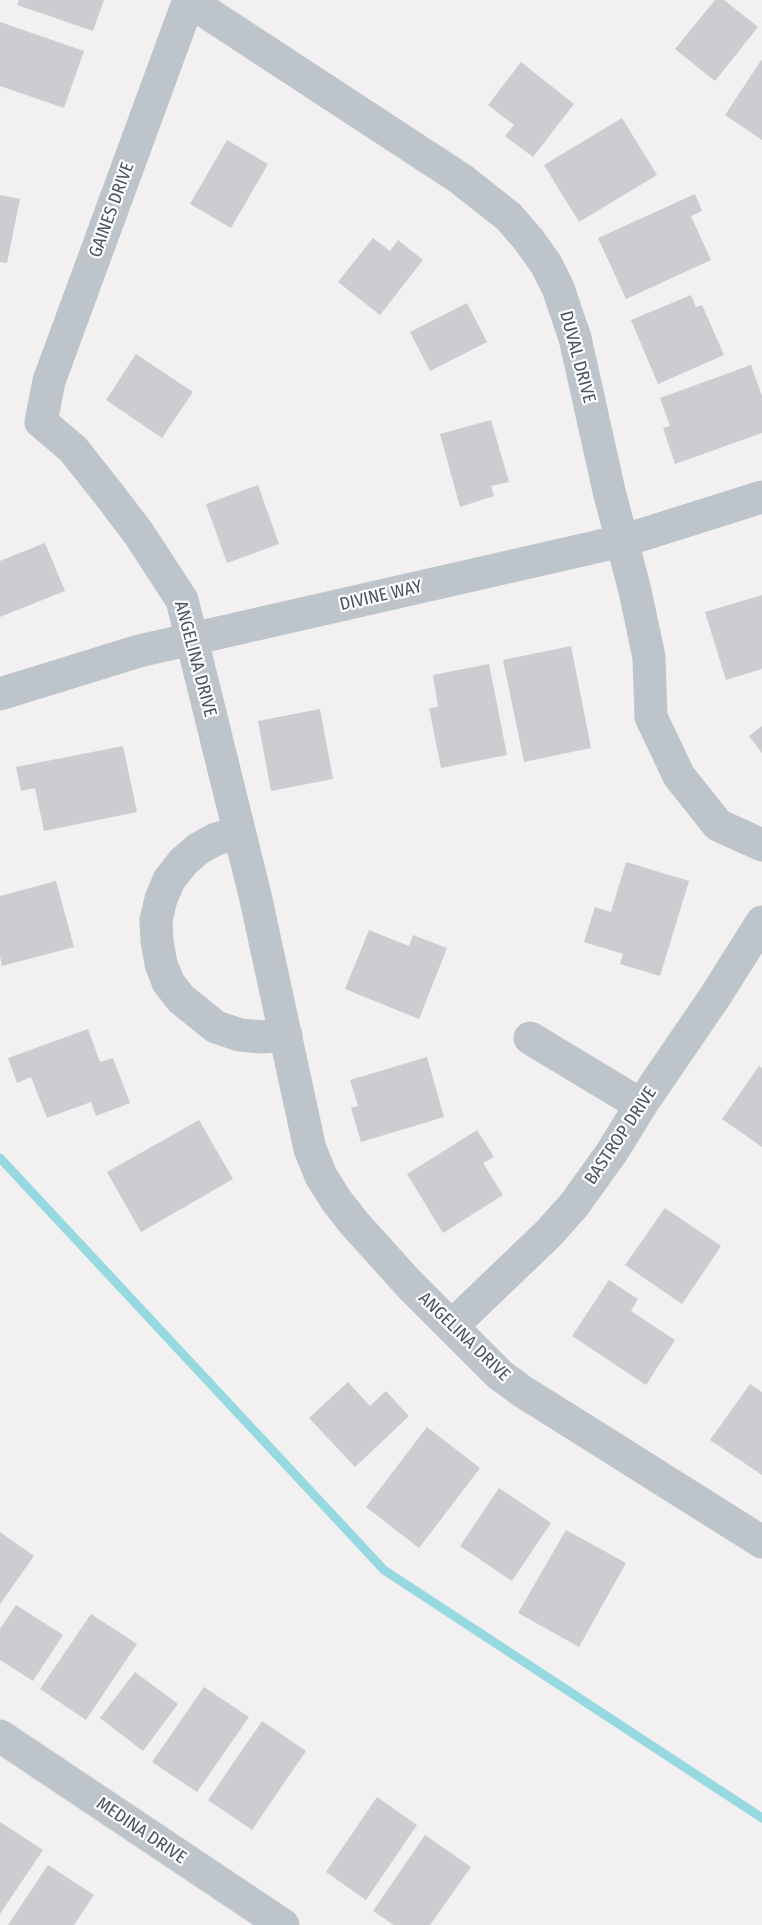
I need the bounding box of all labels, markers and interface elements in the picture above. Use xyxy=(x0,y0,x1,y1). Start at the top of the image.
street label: GAINES DRIVE xyxy=(85,160,139,260)
street label: DUVAL DRIVE xyxy=(554,309,600,405)
street label: DIVINE WAY xyxy=(338,576,424,616)
street label: ANGELINA DRIVE xyxy=(169,599,221,719)
street label: BASTROP DRIVE xyxy=(580,1083,662,1189)
street label: ANGELINA DRIVE xyxy=(414,1288,514,1386)
street label: MEDINA DRIVE xyxy=(92,1793,190,1869)

